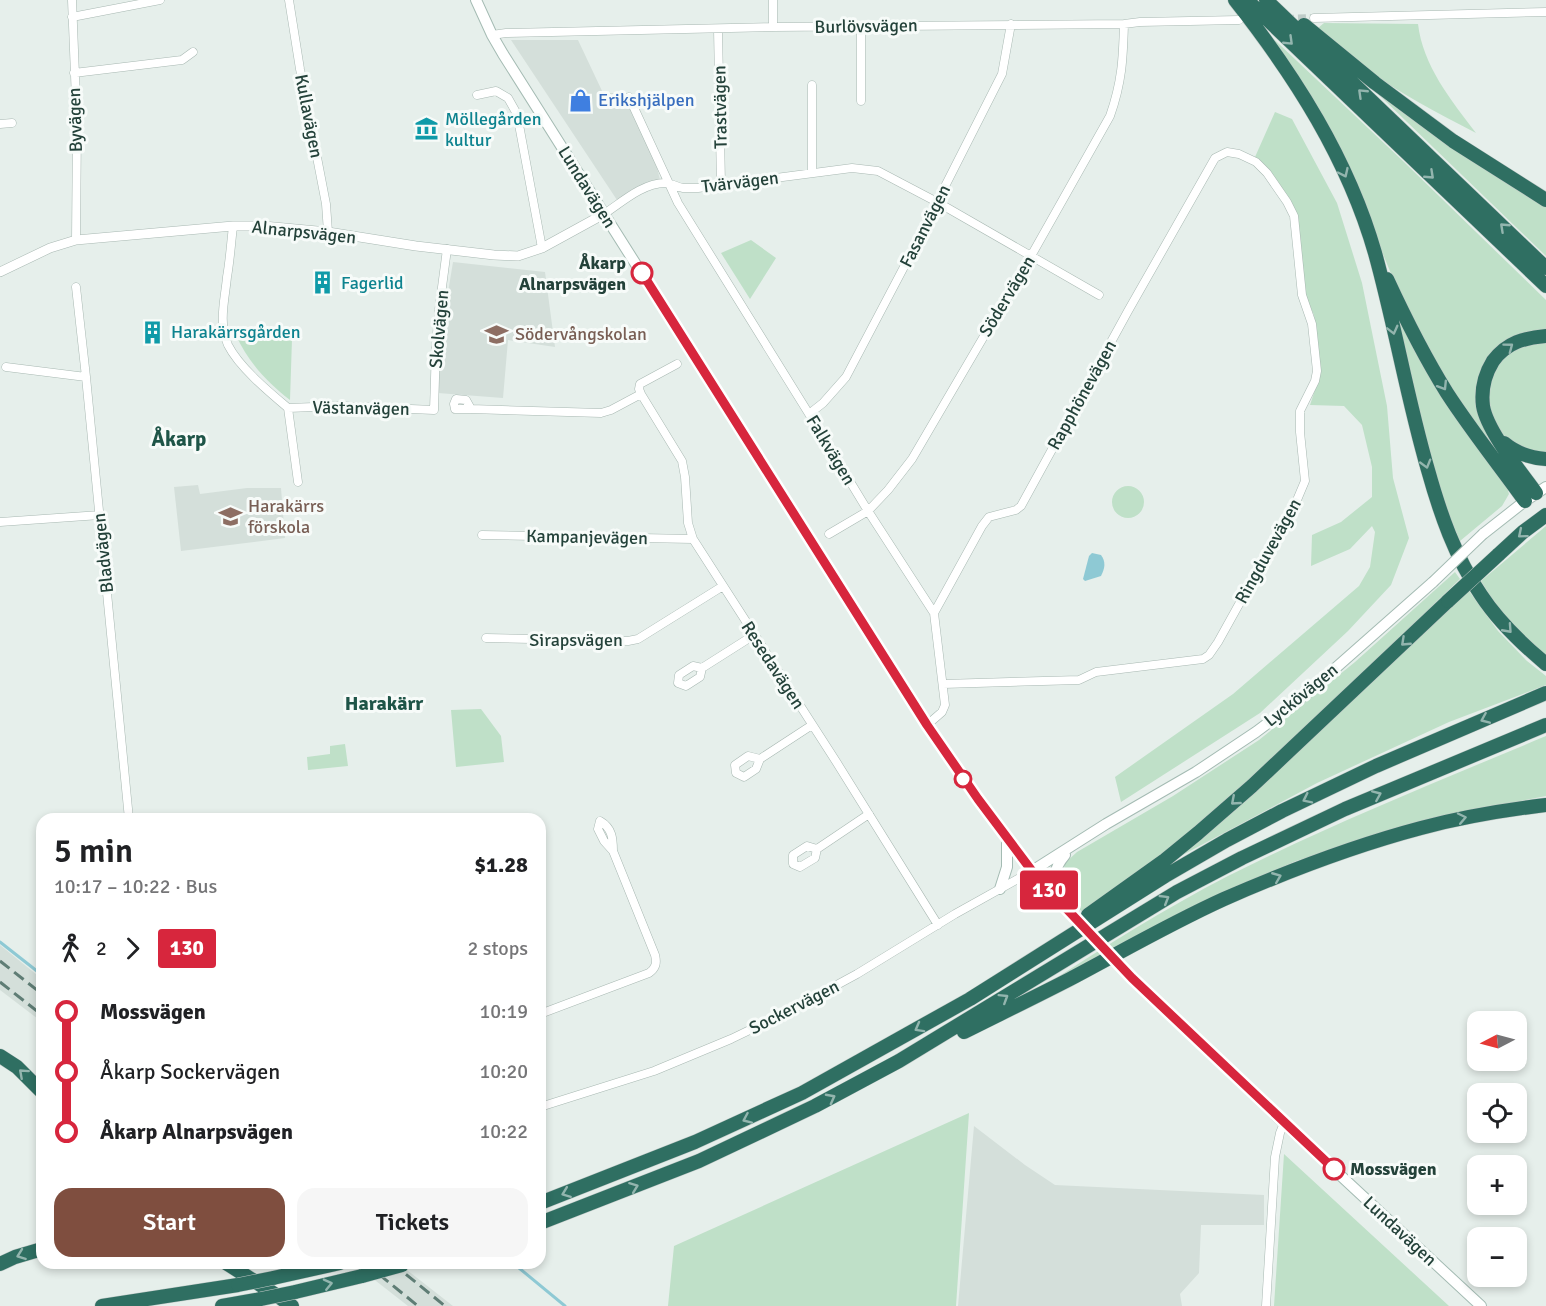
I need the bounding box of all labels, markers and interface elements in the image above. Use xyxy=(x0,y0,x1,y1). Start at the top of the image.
street label: Burlövsvägen xyxy=(814,14,918,38)
one-way arrow xyxy=(1282,33,1293,44)
street label: Trastvägen xyxy=(708,65,732,149)
street label: Kullavägen xyxy=(290,72,328,160)
street label: Byvägen xyxy=(63,87,87,153)
shop icon: Erikshjälpen xyxy=(567,87,593,113)
place label: Erikshjälpen xyxy=(598,89,695,111)
one-way arrow xyxy=(1359,89,1369,100)
place label: Möllegården kultur xyxy=(445,108,542,151)
museum icon: Möllegården kultur xyxy=(414,116,440,142)
street label: Lundavägen xyxy=(553,142,621,232)
street label: Tvärvägen xyxy=(700,166,780,198)
one-way arrow xyxy=(1336,167,1348,178)
one-way arrow xyxy=(1423,168,1434,179)
street label: Fasanvägen xyxy=(895,181,955,271)
street label: Alnarpsvägen xyxy=(251,216,357,248)
one-way arrow xyxy=(1500,224,1511,235)
street label: Södervägen xyxy=(974,251,1040,341)
place label: Åkarp Alnarpsvägen xyxy=(519,252,626,295)
marker: Åkarp Alnarpsvägen xyxy=(631,262,653,284)
building icon: Fagerlid xyxy=(310,270,336,296)
place label: Fagerlid xyxy=(341,272,404,294)
street label: Skolvägen xyxy=(425,289,453,369)
building icon: Harakärrsgården xyxy=(140,319,166,345)
place label: Harakärrsgården xyxy=(171,321,301,343)
school or university icon: Södervångskolan xyxy=(484,321,510,347)
place label: Södervångskolan xyxy=(515,323,647,345)
one-way arrow xyxy=(1386,324,1399,334)
street label: Rapphönevägen xyxy=(1043,336,1121,454)
one-way arrow xyxy=(1502,344,1513,355)
one-way arrow xyxy=(1436,380,1448,390)
street label: Västanvägen xyxy=(312,396,410,420)
street label: Falkvägen xyxy=(802,411,860,489)
district label: Åkarp xyxy=(152,426,206,452)
one-way arrow xyxy=(1419,458,1431,469)
place label: Harakärrs förskola xyxy=(248,495,324,538)
street label: Ringduvevägen xyxy=(1230,495,1306,607)
school or university icon: Harakärrs förskola xyxy=(217,503,243,529)
street label: Bladvägen xyxy=(88,512,118,594)
street label: Kampanjevägen xyxy=(526,525,648,549)
one-way arrow xyxy=(1518,527,1529,538)
street label: Resedavägen xyxy=(736,617,810,713)
one-way arrow xyxy=(1501,622,1512,632)
street label: Sirapsvägen xyxy=(529,629,623,651)
one-way arrow xyxy=(1402,634,1413,645)
street label: Lyckövägen xyxy=(1260,659,1342,731)
district label: Harakärr xyxy=(345,691,423,716)
one-way arrow xyxy=(1480,712,1491,724)
unlabelled marker xyxy=(954,770,972,788)
one-way arrow xyxy=(1371,790,1382,802)
one-way arrow xyxy=(1303,791,1314,803)
one-way arrow xyxy=(1231,794,1242,805)
one-way arrow xyxy=(1457,813,1467,826)
text: 5 min xyxy=(54,831,133,872)
text: $1.28 xyxy=(474,851,528,878)
line badge: 130 xyxy=(1014,870,1084,910)
one-way arrow xyxy=(1271,872,1282,884)
text: 10:17 – 10:22 · Bus xyxy=(54,874,217,899)
text: 130 xyxy=(1032,877,1066,903)
one-way arrow xyxy=(1159,895,1169,907)
icon: walk xyxy=(54,932,87,965)
icon: forward xyxy=(116,932,149,965)
text: 130 xyxy=(170,935,204,961)
text: 2 xyxy=(96,936,107,961)
text: 2 stops xyxy=(467,936,528,961)
street label: Sockervägen xyxy=(745,975,843,1039)
one-way arrow xyxy=(998,994,1008,1006)
text: Mossvägen xyxy=(100,998,206,1025)
text: 10:19 xyxy=(479,999,528,1024)
north arrow xyxy=(1467,1011,1527,1071)
map controls xyxy=(1467,1011,1527,1287)
one-way arrow xyxy=(915,1021,925,1033)
text: Åkarp Sockervägen xyxy=(100,1058,280,1085)
text: 10:20 xyxy=(479,1059,528,1084)
one-way arrow xyxy=(19,1069,30,1080)
button: locate xyxy=(1467,1083,1527,1143)
one-way arrow xyxy=(824,1094,835,1105)
one-way arrow xyxy=(742,1112,753,1124)
text: Åkarp Alnarpsvägen xyxy=(100,1118,293,1145)
text: 10:22 xyxy=(479,1119,528,1144)
button: + xyxy=(1467,1155,1527,1215)
marker: Mossvägen xyxy=(1323,1158,1345,1180)
place label: Mossvägen xyxy=(1350,1158,1437,1180)
one-way arrow xyxy=(628,1182,639,1195)
one-way arrow xyxy=(561,1186,572,1198)
button: Start xyxy=(54,1188,285,1257)
button: Tickets xyxy=(297,1188,528,1257)
street label: Lundavägen xyxy=(1359,1191,1441,1271)
button: − xyxy=(1467,1227,1527,1287)
one-way arrow xyxy=(16,1248,27,1261)
one-way arrow xyxy=(323,1278,333,1291)

